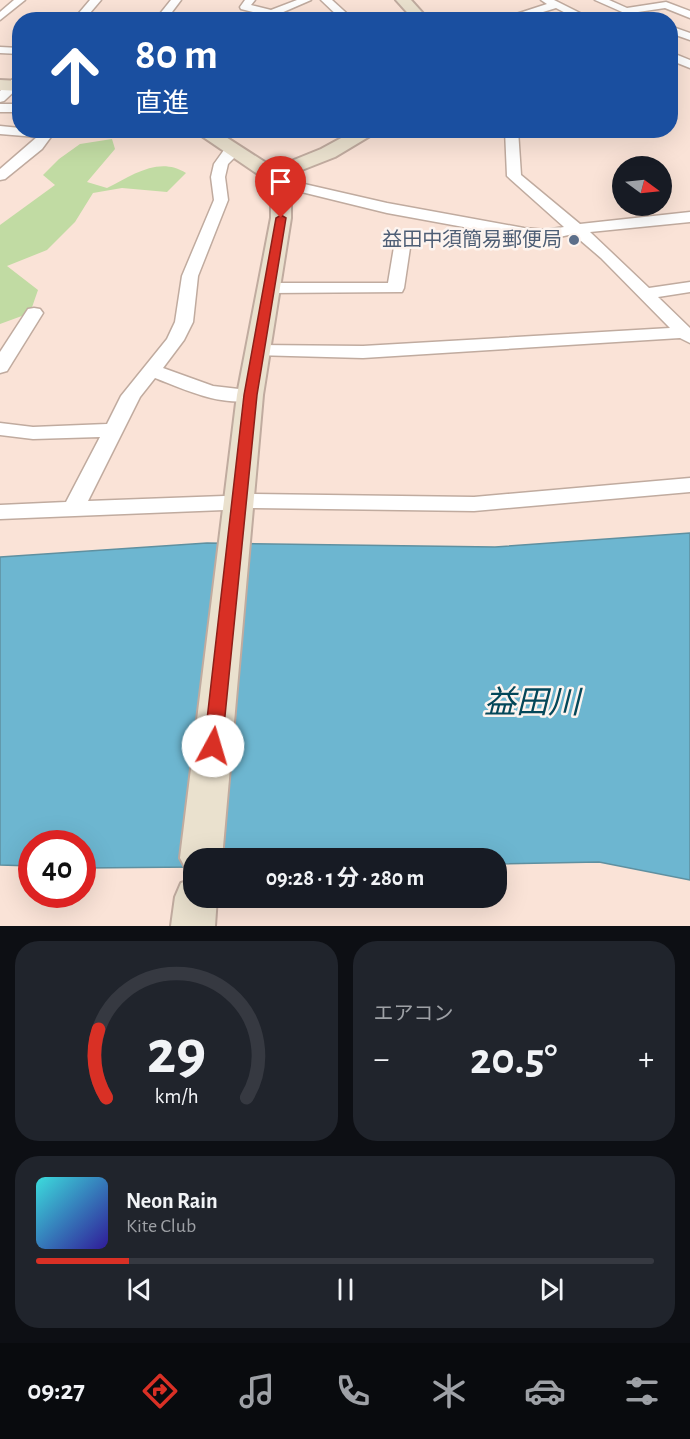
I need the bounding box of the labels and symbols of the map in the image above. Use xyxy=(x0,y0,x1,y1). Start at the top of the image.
pin xyxy=(255,156,306,218)
north arrow xyxy=(612,156,672,216)
place label: 益田中須簡易郵便局 xyxy=(382,229,562,250)
marker: 益田中須簡易郵便局 xyxy=(567,233,581,247)
water label: 益田川 xyxy=(484,686,583,719)
position arrow xyxy=(181,714,245,778)
speed limit sign: 40 xyxy=(18,830,96,908)

